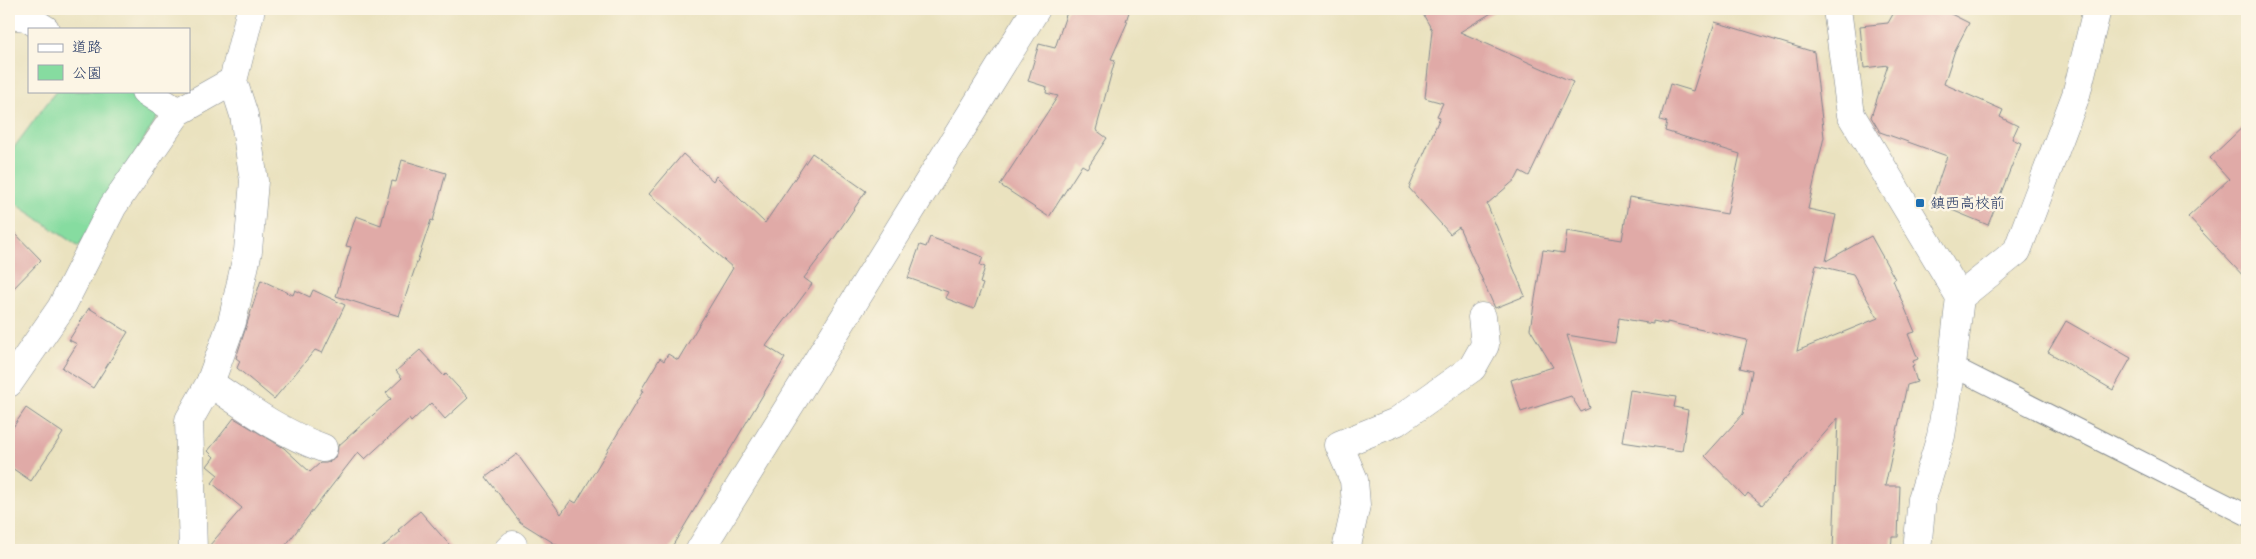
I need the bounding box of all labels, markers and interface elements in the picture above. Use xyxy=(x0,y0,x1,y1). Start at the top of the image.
legend xyxy=(28,28,190,92)
text: 道路 xyxy=(72,34,102,57)
text: 公園 xyxy=(72,60,102,83)
place label: 鎮西高校前 xyxy=(1930,190,2005,213)
marker: 鎮西高校前 xyxy=(1914,197,1926,209)

